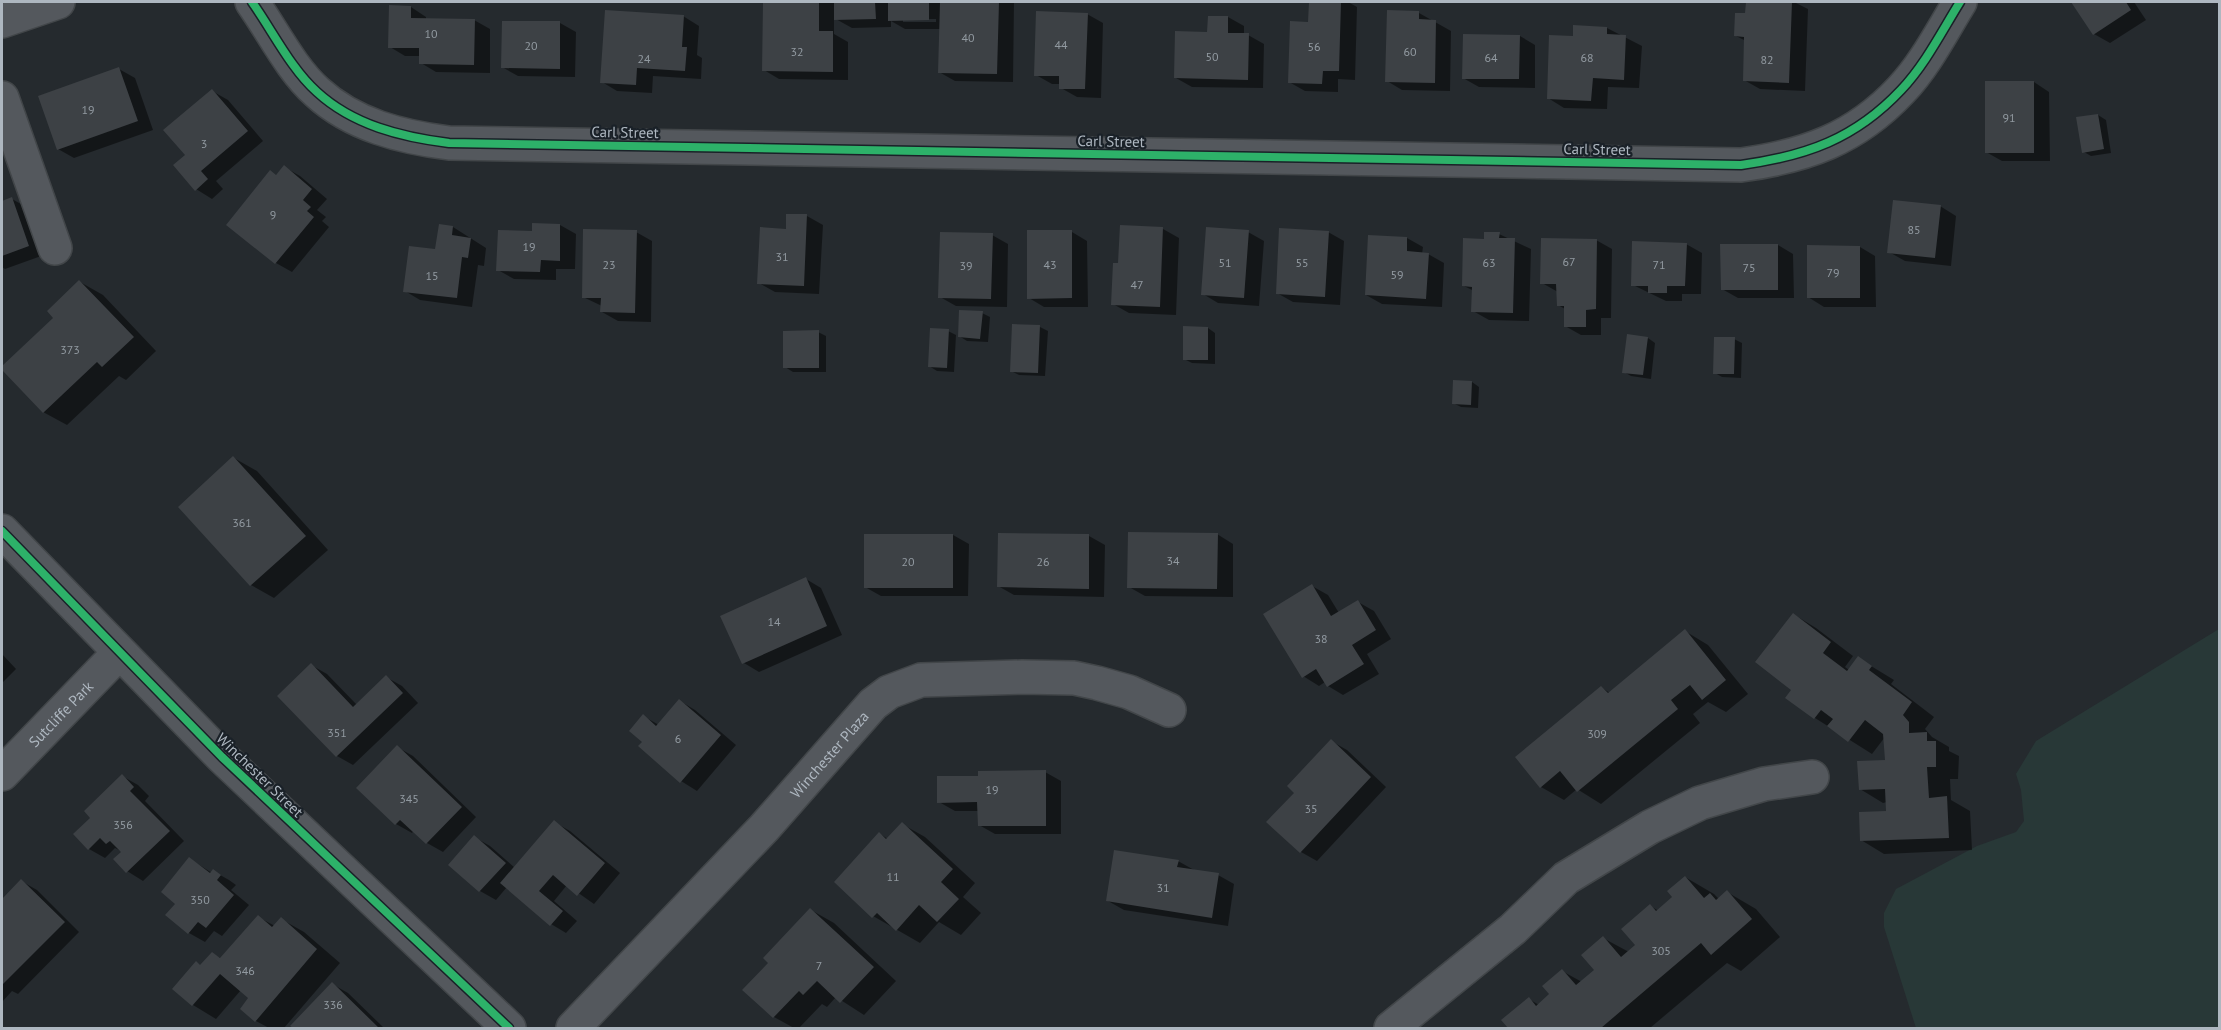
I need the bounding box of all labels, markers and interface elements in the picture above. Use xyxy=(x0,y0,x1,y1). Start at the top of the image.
house number: 10 xyxy=(424,26,438,41)
house number: 40 xyxy=(961,30,975,45)
house number: 44 xyxy=(1054,37,1068,52)
house number: 20 xyxy=(524,38,538,53)
house number: 56 xyxy=(1307,39,1321,54)
house number: 32 xyxy=(790,44,804,59)
house number: 60 xyxy=(1403,44,1417,59)
house number: 50 xyxy=(1205,49,1219,64)
house number: 64 xyxy=(1484,50,1498,65)
house number: 68 xyxy=(1580,50,1594,65)
house number: 24 xyxy=(637,51,651,66)
house number: 82 xyxy=(1760,52,1774,67)
house number: 19 xyxy=(81,102,95,117)
house number: 91 xyxy=(2002,110,2016,125)
street label: Carl Street xyxy=(591,122,659,142)
street label: Carl Street xyxy=(1077,131,1145,151)
house number: 3 xyxy=(201,136,207,151)
street label: Carl Street xyxy=(1563,139,1631,159)
house number: 9 xyxy=(270,207,276,222)
house number: 85 xyxy=(1907,222,1921,237)
house number: 19 xyxy=(522,239,536,254)
house number: 31 xyxy=(775,249,789,264)
house number: 67 xyxy=(1562,254,1576,269)
house number: 51 xyxy=(1218,255,1232,270)
house number: 55 xyxy=(1295,255,1309,270)
house number: 63 xyxy=(1482,255,1496,270)
house number: 23 xyxy=(602,257,616,272)
house number: 43 xyxy=(1043,257,1057,272)
house number: 71 xyxy=(1652,257,1666,272)
house number: 39 xyxy=(959,258,973,273)
house number: 75 xyxy=(1742,260,1756,275)
house number: 79 xyxy=(1826,265,1840,280)
house number: 59 xyxy=(1390,267,1404,282)
house number: 15 xyxy=(425,268,439,283)
house number: 47 xyxy=(1130,277,1144,292)
house number: 373 xyxy=(60,342,80,357)
house number: 361 xyxy=(232,515,252,530)
house number: 34 xyxy=(1166,553,1180,568)
house number: 20 xyxy=(901,554,915,569)
house number: 26 xyxy=(1036,554,1050,569)
house number: 14 xyxy=(767,614,781,629)
house number: 38 xyxy=(1314,631,1328,646)
street label: Sutcliffe Park xyxy=(24,676,97,751)
street label: Winchester Plaza xyxy=(786,707,872,802)
house number: 351 xyxy=(327,725,347,740)
house number: 309 xyxy=(1587,726,1607,741)
street label: Winchester Street xyxy=(213,729,307,821)
house number: 6 xyxy=(675,731,681,746)
house number: 19 xyxy=(985,782,999,797)
house number: 345 xyxy=(399,791,419,806)
house number: 35 xyxy=(1304,801,1318,816)
house number: 356 xyxy=(113,817,133,832)
house number: 11 xyxy=(886,869,900,884)
house number: 31 xyxy=(1156,880,1170,895)
house number: 350 xyxy=(190,892,210,907)
house number: 305 xyxy=(1651,943,1671,958)
house number: 7 xyxy=(816,958,822,973)
house number: 346 xyxy=(235,963,255,978)
house number: 336 xyxy=(323,997,343,1012)

